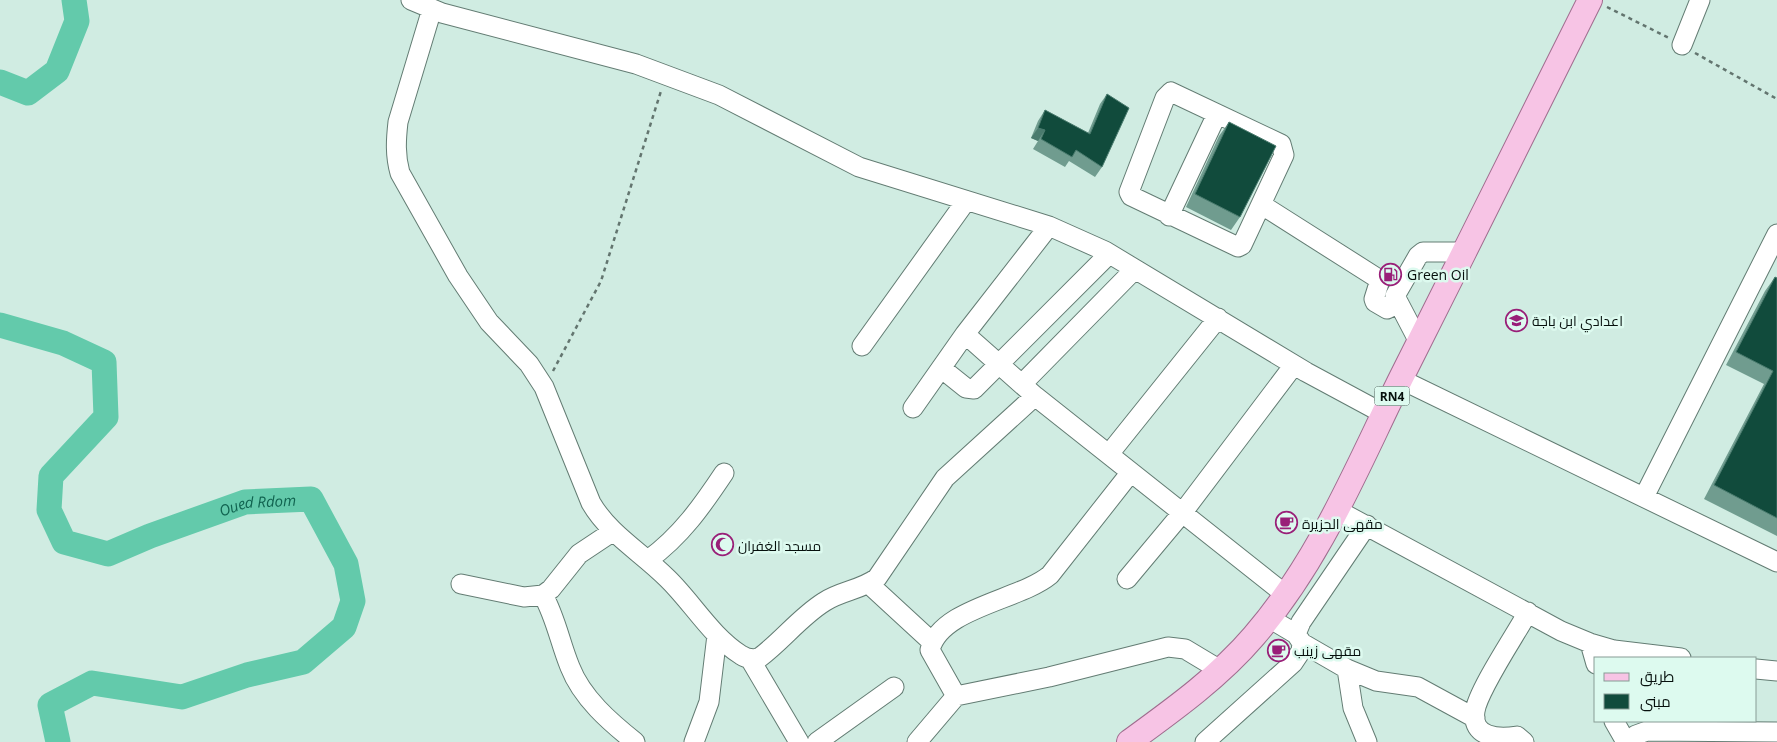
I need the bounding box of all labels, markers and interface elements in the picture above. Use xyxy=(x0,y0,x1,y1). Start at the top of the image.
fuel station icon: Green Oil xyxy=(1379,262,1403,286)
place label: Green Oil xyxy=(1407,265,1469,284)
school or university icon: اعدادي ابن باجة xyxy=(1504,308,1528,332)
place label: اعدادي ابن باجة xyxy=(1532,311,1623,333)
road number: RN4 xyxy=(1374,386,1410,406)
water label: Oued Rdom xyxy=(216,490,297,521)
cafe icon: مقهى الجزيرة xyxy=(1274,511,1298,535)
place label: مقهى الجزيرة xyxy=(1302,514,1383,533)
mosque icon: مسجد الغفران xyxy=(710,533,734,557)
place label: مسجد الغفران xyxy=(738,536,821,555)
cafe icon: مقهى زينب xyxy=(1266,638,1290,662)
place label: مقهى زينب xyxy=(1294,641,1361,660)
legend xyxy=(1594,657,1757,722)
text: طريق xyxy=(1640,666,1674,687)
text: مبنى xyxy=(1640,691,1671,712)

